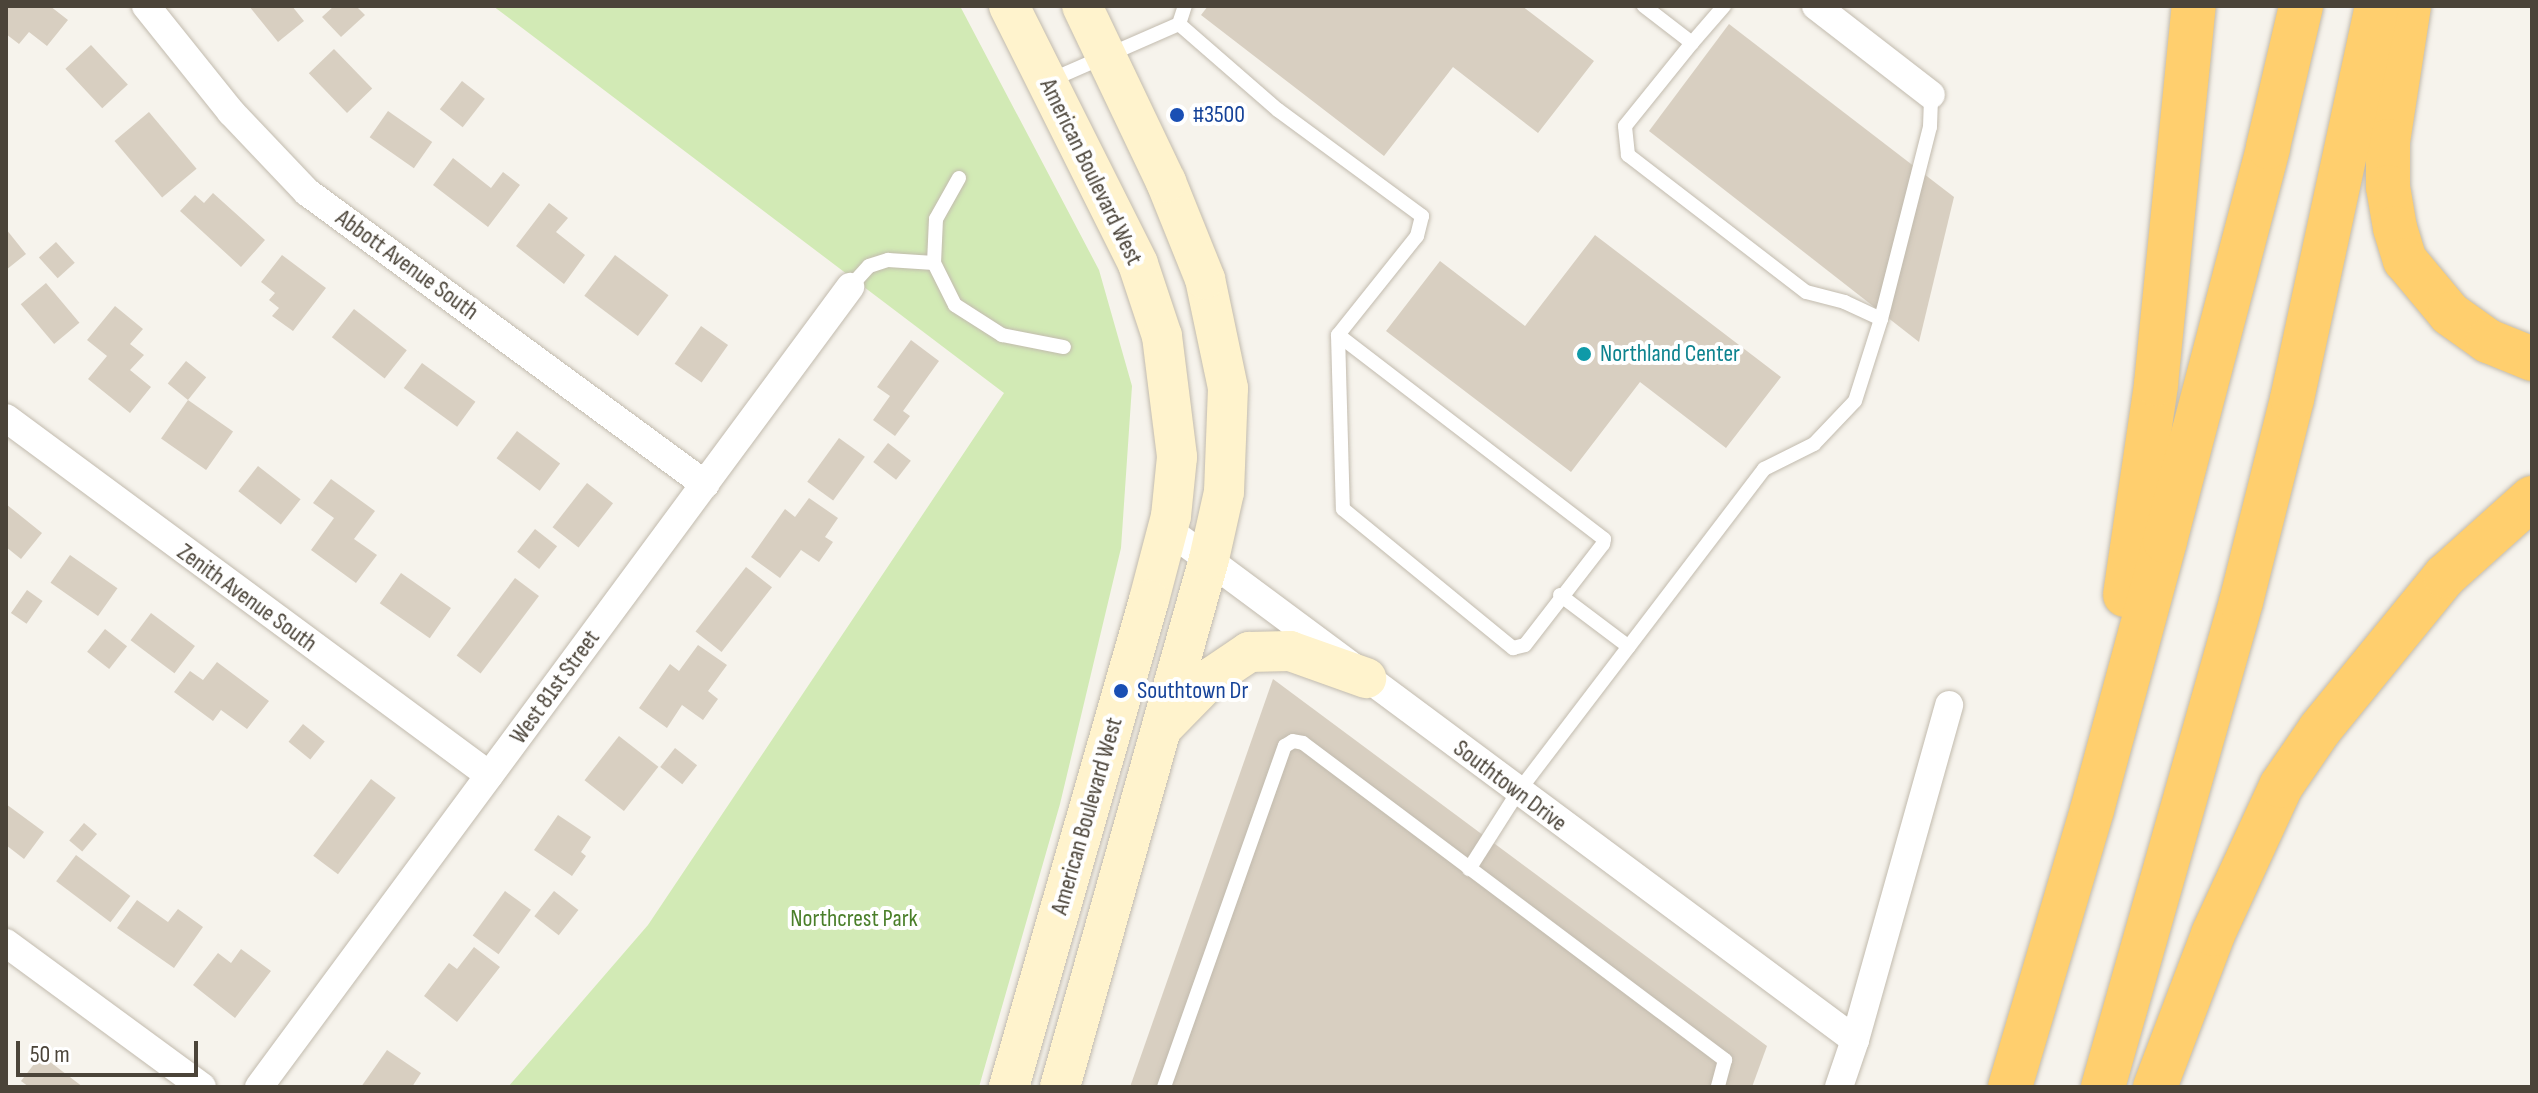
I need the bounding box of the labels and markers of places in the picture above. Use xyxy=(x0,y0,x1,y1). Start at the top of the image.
place label: #3500 xyxy=(1193,101,1245,129)
marker: #3500 xyxy=(1168,106,1186,124)
place label: Northland Center xyxy=(1600,340,1740,368)
marker: Northland Center xyxy=(1575,345,1593,363)
place label: Southtown Dr xyxy=(1137,677,1248,705)
marker: Southtown Dr xyxy=(1112,682,1130,700)

